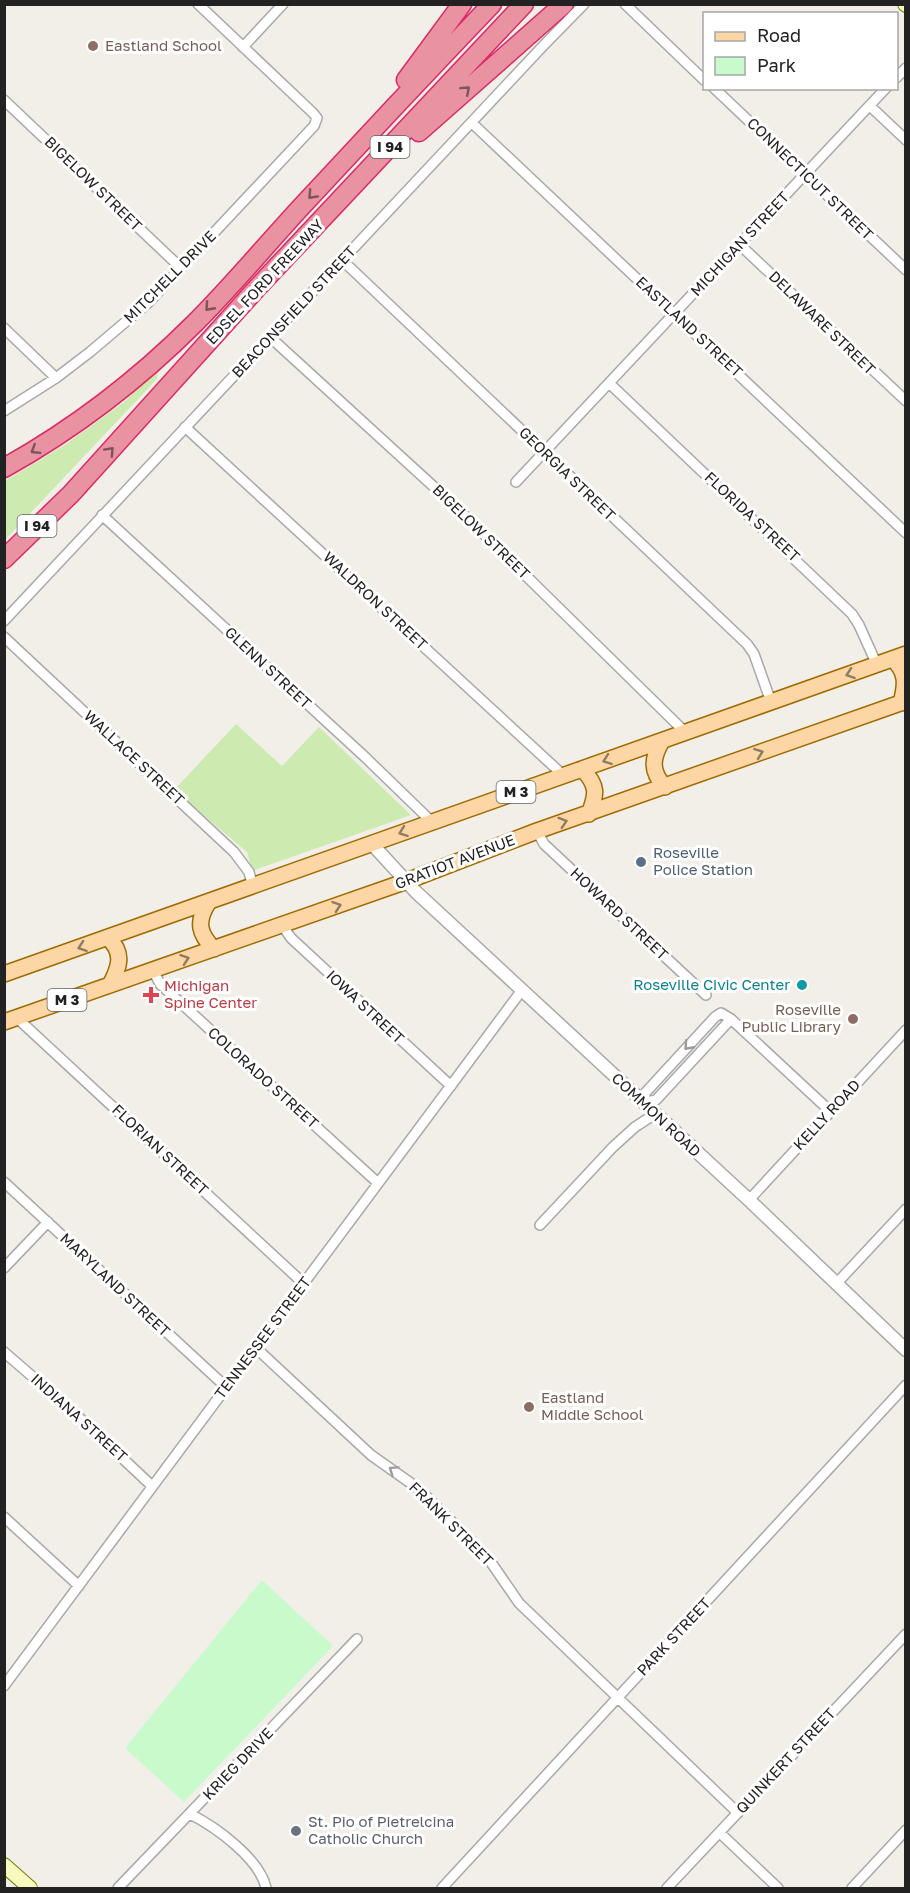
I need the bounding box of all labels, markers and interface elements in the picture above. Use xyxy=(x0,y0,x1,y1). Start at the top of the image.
legend xyxy=(703,12,898,90)
text: Road xyxy=(757,24,801,46)
place label: Eastland School xyxy=(105,36,222,54)
marker: Eastland School xyxy=(86,39,100,53)
text: Park xyxy=(757,54,796,76)
one-way arrow xyxy=(459,86,469,97)
street label: CONNECTICUT STREET xyxy=(744,113,877,243)
street label: BIGELOW STREET xyxy=(41,132,146,234)
road number: I 94 xyxy=(370,136,410,158)
street label: MICHIGAN STREET xyxy=(686,187,792,299)
one-way arrow xyxy=(308,189,319,199)
street label: EDSEL FORD FREEWAY xyxy=(202,215,327,347)
street label: MITCHELL DRIVE xyxy=(120,227,219,326)
street label: BEACONSFIELD STREET xyxy=(228,242,359,381)
street label: DELAWARE STREET xyxy=(766,267,880,378)
street label: EASTLAND STREET xyxy=(633,272,747,380)
one-way arrow xyxy=(205,300,216,311)
street label: GEORGIA STREET xyxy=(516,423,620,524)
one-way arrow xyxy=(31,442,42,453)
one-way arrow xyxy=(103,448,114,459)
street label: FLORIDA STREET xyxy=(701,468,804,565)
street label: BIGELOW STREET xyxy=(429,480,534,582)
road number: I 94 xyxy=(18,515,57,537)
street label: WALDRON STREET xyxy=(320,547,431,653)
street label: GLENN STREET xyxy=(222,623,316,712)
one-way arrow xyxy=(846,666,856,679)
street label: WALLACE STREET xyxy=(81,706,189,808)
one-way arrow xyxy=(753,748,764,761)
one-way arrow xyxy=(602,753,612,766)
road number: M 3 xyxy=(496,781,536,803)
one-way arrow xyxy=(557,817,568,830)
one-way arrow xyxy=(398,825,409,838)
street label: GRATIOT AVENUE xyxy=(392,830,517,892)
place label: Roseville Police Station xyxy=(653,843,753,878)
marker: Roseville Police Station xyxy=(634,855,648,869)
street label: HOWARD STREET xyxy=(567,863,672,963)
one-way arrow xyxy=(331,900,342,913)
one-way arrow xyxy=(77,939,88,952)
one-way arrow xyxy=(179,953,190,966)
street label: IOWA STREET xyxy=(323,966,408,1047)
place label: Roseville Civic Center xyxy=(633,975,790,993)
place label: Michigan Spine Center xyxy=(164,976,257,1011)
marker: Roseville Civic Center xyxy=(795,978,809,992)
marker: Michigan Spine Center xyxy=(142,986,160,1004)
road number: M 3 xyxy=(48,989,86,1011)
place label: Roseville Public Library xyxy=(741,1000,842,1035)
marker: Roseville Public Library xyxy=(846,1012,860,1026)
street label: COLORADO STREET xyxy=(205,1023,323,1132)
one-way arrow xyxy=(684,1039,695,1050)
street label: COMMON ROAD xyxy=(609,1069,705,1160)
street label: KELLY ROAD xyxy=(789,1075,863,1153)
street label: FLORIAN STREET xyxy=(109,1100,212,1198)
street label: MARYLAND STREET xyxy=(57,1229,174,1340)
street label: TENNESSEE STREET xyxy=(210,1273,314,1402)
street label: INDIANA STREET xyxy=(28,1369,131,1465)
place label: Eastland Middle School xyxy=(541,1388,643,1423)
marker: Eastland Middle School xyxy=(522,1400,536,1414)
one-way arrow xyxy=(388,1466,399,1477)
street label: FRANK STREET xyxy=(406,1478,497,1569)
street label: PARK STREET xyxy=(633,1594,714,1679)
street label: QUINKERT STREET xyxy=(732,1704,839,1817)
street label: KRIEG DRIVE xyxy=(198,1724,276,1803)
place label: St. Pio of Pietrelcina Catholic Church xyxy=(308,1812,454,1847)
marker: St. Pio of Pietrelcina Catholic Church xyxy=(289,1824,303,1838)

